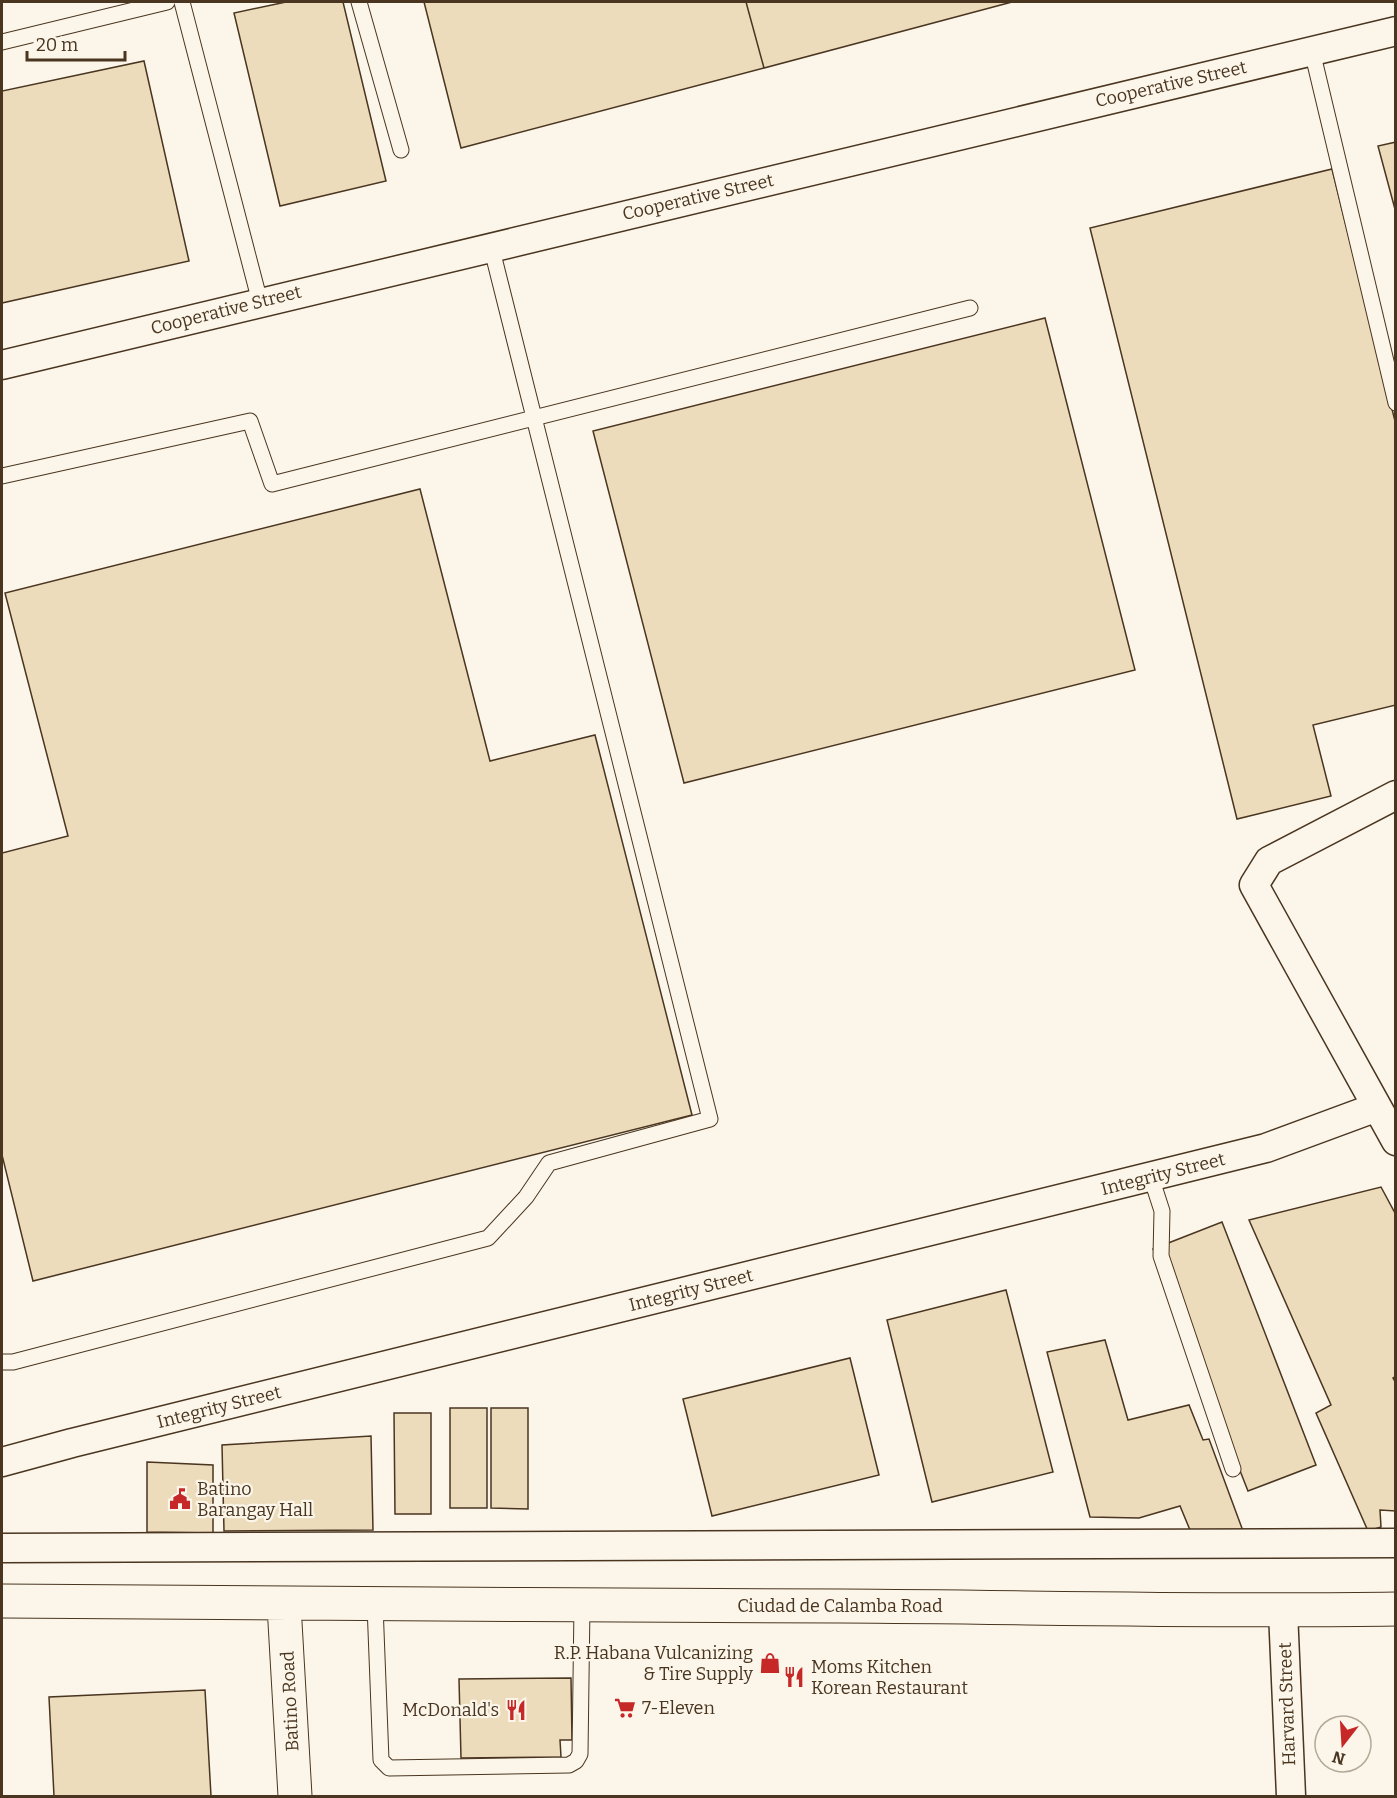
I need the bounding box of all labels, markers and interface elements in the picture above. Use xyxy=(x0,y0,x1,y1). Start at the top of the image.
scale bar xyxy=(27,24,124,62)
text: 20 m xyxy=(36,34,78,56)
street label: Cooperative Street xyxy=(1093,56,1249,112)
street label: Cooperative Street xyxy=(620,169,776,225)
street label: Cooperative Street xyxy=(148,281,304,339)
street label: Integrity Street xyxy=(1099,1148,1228,1200)
street label: Integrity Street xyxy=(627,1264,756,1316)
street label: Integrity Street xyxy=(155,1381,284,1433)
place label: Batino Barangay Hall xyxy=(197,1478,313,1521)
public building icon: Batino Barangay Hall xyxy=(168,1487,192,1511)
street label: Ciudad de Calamba Road xyxy=(737,1595,943,1617)
street label: Harvard Street xyxy=(1274,1641,1300,1766)
place label: R.P. Habana Vulcanizing & Tire Supply xyxy=(554,1642,753,1685)
street label: Batino Road xyxy=(276,1650,304,1752)
shop icon: R.P. Habana Vulcanizing & Tire Supply xyxy=(758,1651,782,1675)
place label: Moms Kitchen Korean Restaurant xyxy=(811,1656,968,1699)
restaurant icon: Moms Kitchen Korean Restaurant xyxy=(782,1665,806,1689)
supermarket icon: 7-Eleven xyxy=(613,1696,637,1720)
place label: 7-Eleven xyxy=(642,1697,715,1719)
restaurant icon: McDonald's xyxy=(504,1698,528,1722)
place label: McDonald's xyxy=(402,1699,499,1721)
north arrow xyxy=(1313,1714,1373,1774)
text: N xyxy=(1330,1747,1347,1769)

